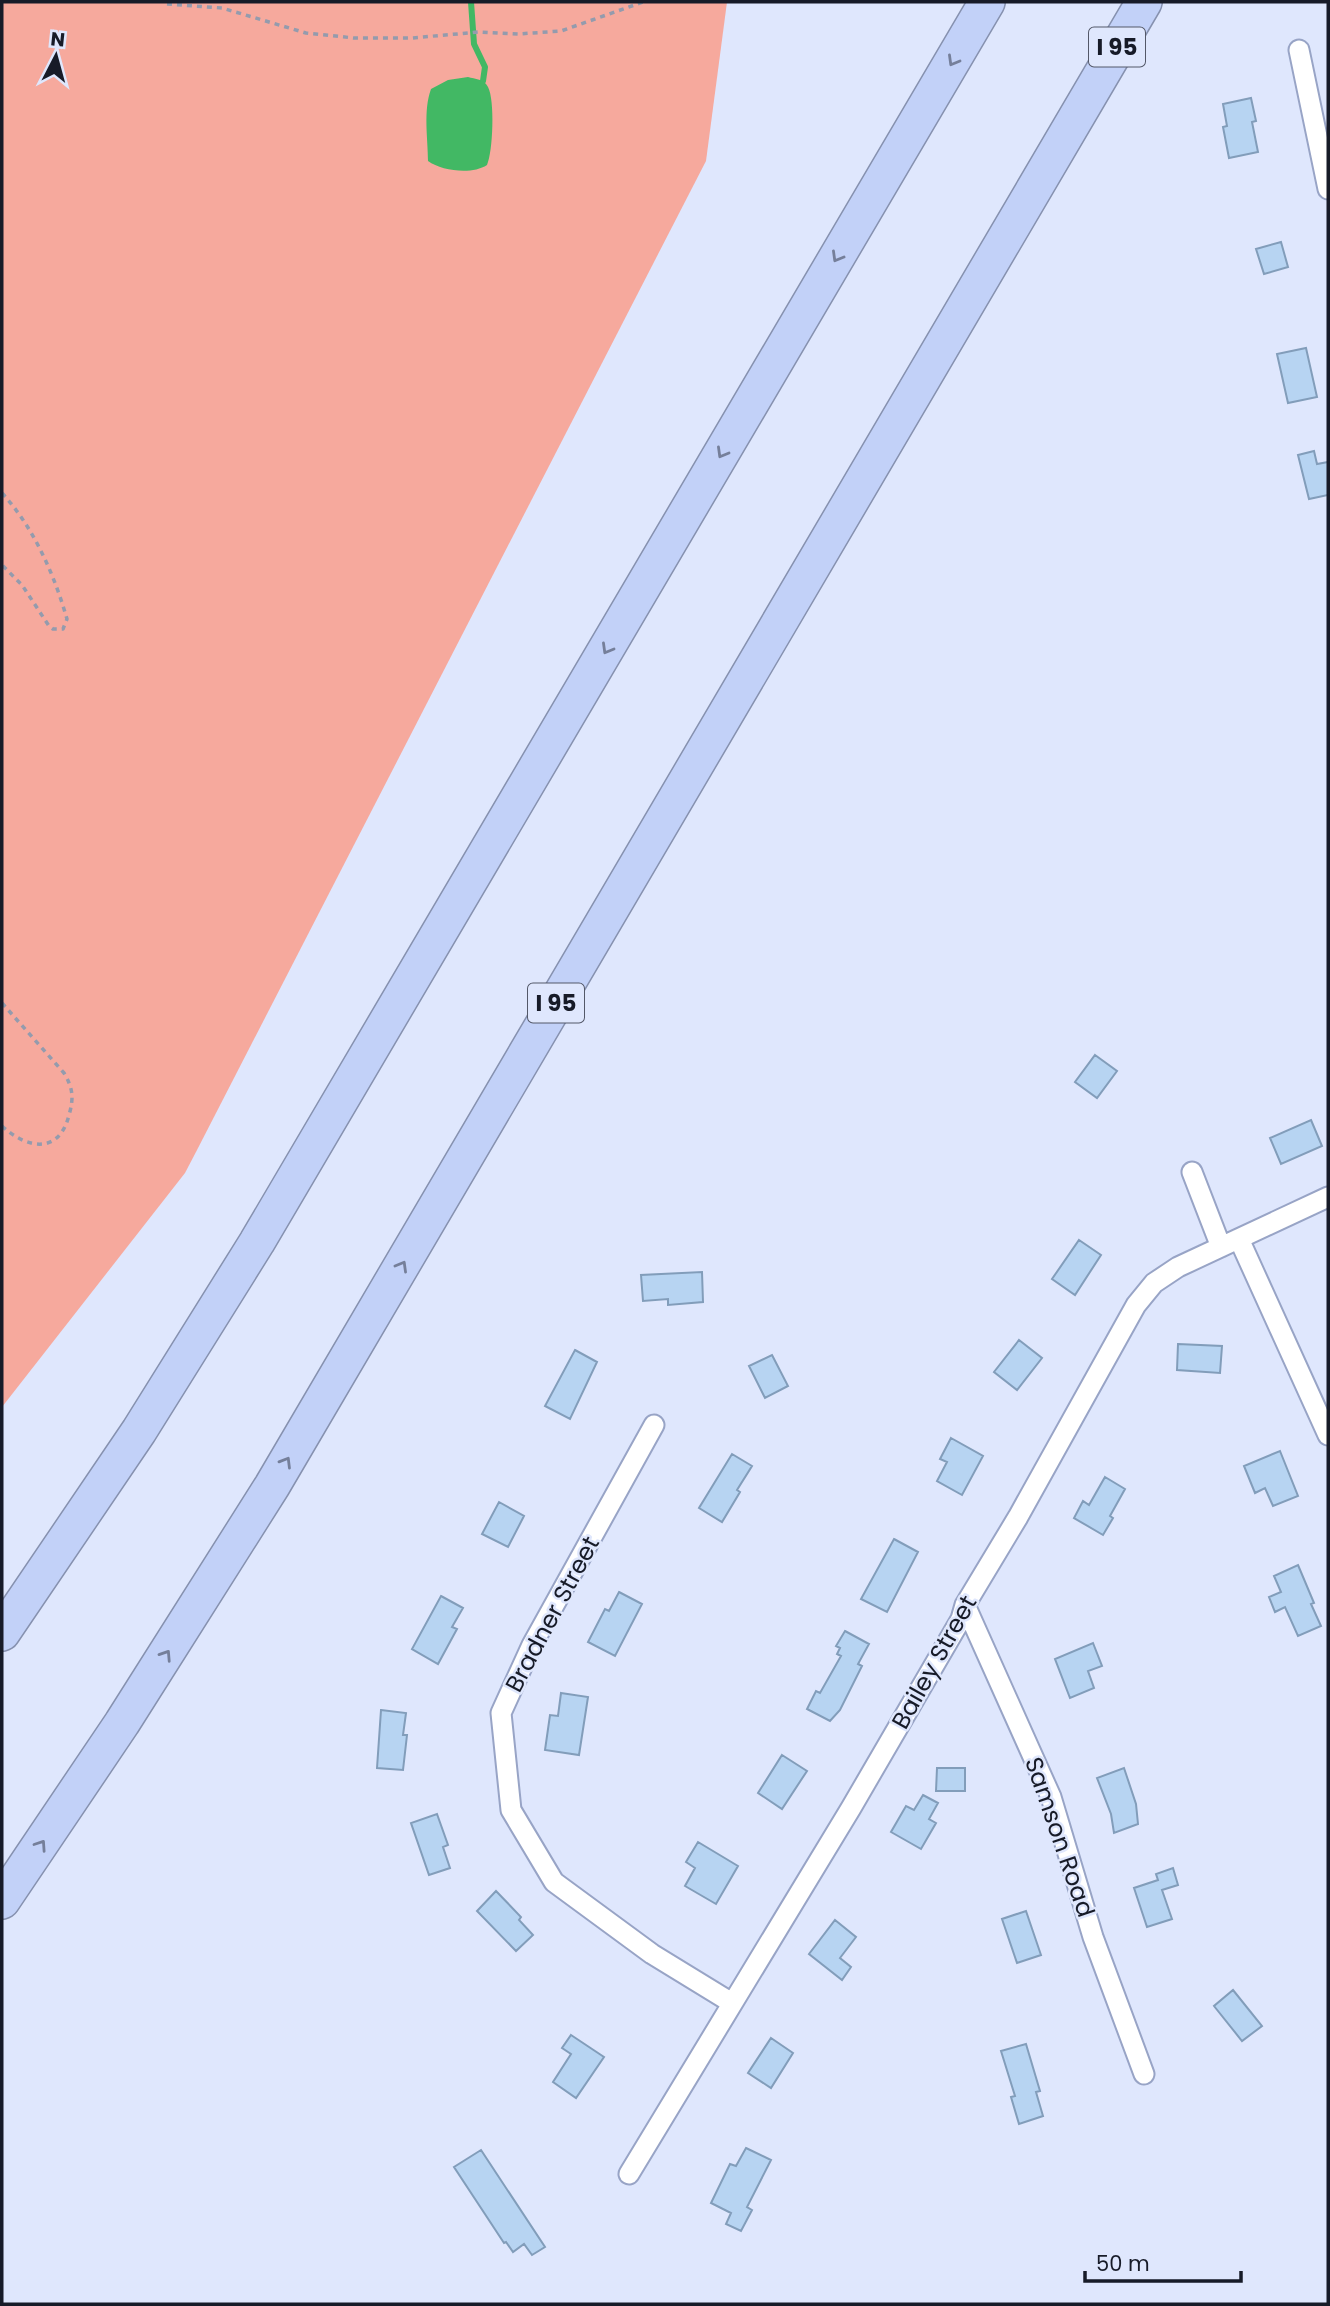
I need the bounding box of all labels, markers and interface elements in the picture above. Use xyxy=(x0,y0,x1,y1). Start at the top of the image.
north arrow xyxy=(21,21,91,91)
text: N xyxy=(49,25,66,54)
road number: I 95 xyxy=(1089,28,1145,66)
one-way arrow xyxy=(948,53,961,66)
one-way arrow xyxy=(833,249,846,262)
one-way arrow xyxy=(717,445,730,458)
one-way arrow xyxy=(602,642,615,654)
road number: I 95 xyxy=(528,984,584,1022)
one-way arrow xyxy=(394,1260,407,1273)
one-way arrow xyxy=(278,1456,291,1469)
street label: Bradner Street xyxy=(497,1530,607,1698)
street label: Bailey Street xyxy=(884,1589,984,1735)
one-way arrow xyxy=(158,1650,171,1663)
street label: Samson Road xyxy=(1017,1753,1103,1921)
one-way arrow xyxy=(33,1840,45,1853)
scale bar xyxy=(1085,2240,1241,2284)
text: 50 m xyxy=(1096,2249,1150,2278)

